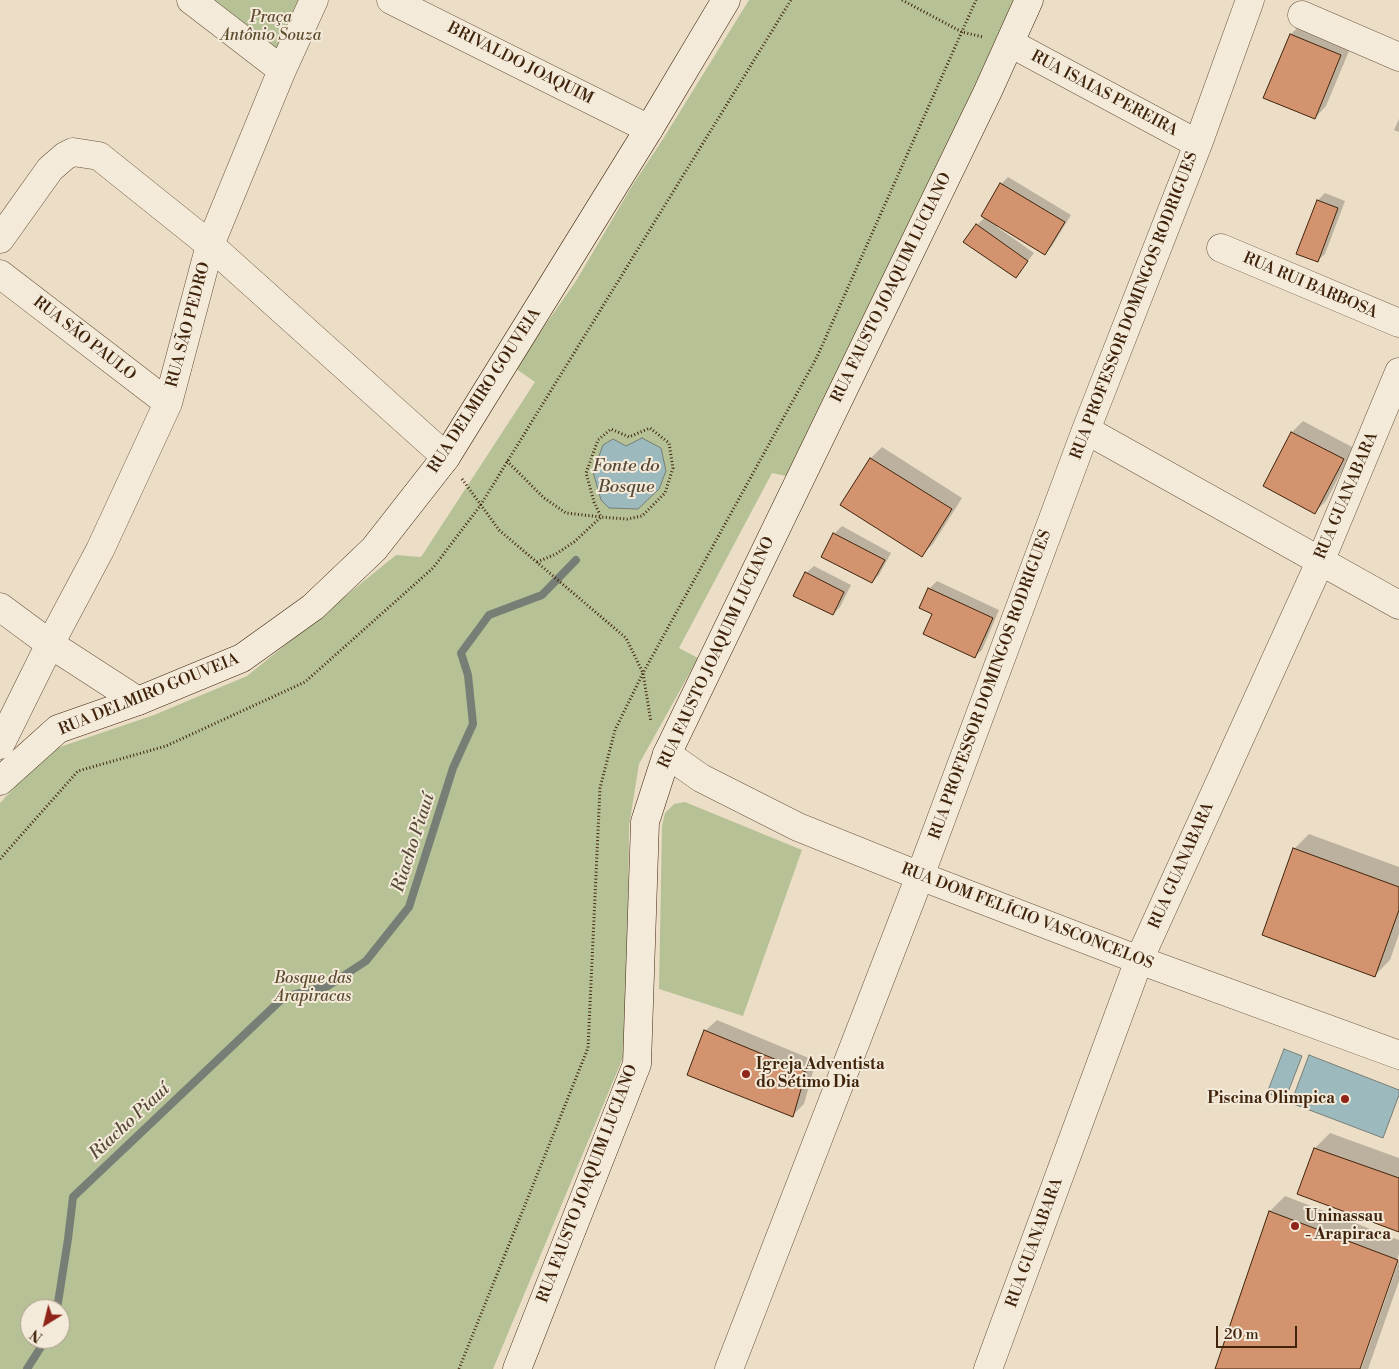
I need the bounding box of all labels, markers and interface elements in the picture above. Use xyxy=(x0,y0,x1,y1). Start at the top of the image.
park label: Praça Antônio Souza xyxy=(221,8,321,46)
street label: BRIVALDO JOAQUIM xyxy=(444,19,596,109)
street label: RUA ISAIAS PEREIRA xyxy=(1027,47,1181,141)
street label: RUA PROFESSOR DOMINGOS RODRIGUES xyxy=(1067,149,1203,463)
street label: RUA FAUSTO JOAQUIM LUCIANO xyxy=(828,170,956,406)
street label: RUA RUI BARBOSA xyxy=(1240,249,1380,323)
street label: RUA SÃO PEDRO xyxy=(163,260,215,390)
street label: RUA SÃO PAULO xyxy=(29,293,139,385)
street label: RUA DELMIRO GOUVEIA xyxy=(424,305,546,477)
street label: RUA GUANABARA xyxy=(1312,429,1382,563)
water label: Fonte do Bosque xyxy=(592,456,660,498)
street label: RUA PROFESSOR DOMINGOS RODRIGUES xyxy=(926,528,1056,842)
street label: RUA FAUSTO JOAQUIM LUCIANO xyxy=(655,534,779,772)
street label: RUA DELMIRO GOUVEIA xyxy=(56,650,242,740)
water label: Riacho Piauí xyxy=(388,791,440,895)
street label: RUA GUANABARA xyxy=(1145,800,1219,932)
street label: RUA DOM FELÍCIO VASCONCELOS xyxy=(898,860,1156,974)
park label: Bosque das Arapiracas xyxy=(274,969,352,1007)
place label: Igreja Adventista do Sétimo Dia xyxy=(756,1055,885,1093)
street label: RUA FAUSTO JOAQUIM LUCIANO xyxy=(534,1062,642,1306)
marker: Igreja Adventista do Sétimo Dia xyxy=(740,1068,752,1080)
water label: Riacho Piauí xyxy=(85,1079,175,1165)
place label: Piscina Olimpica xyxy=(1207,1089,1335,1109)
marker: Piscina Olimpica xyxy=(1339,1093,1351,1105)
street label: RUA GUANABARA xyxy=(1003,1176,1067,1310)
place label: Uninassau - Arapiraca xyxy=(1305,1207,1391,1245)
marker: Uninassau - Arapiraca xyxy=(1289,1220,1301,1232)
north arrow xyxy=(20,1299,70,1349)
scale bar xyxy=(1219,1316,1300,1348)
text: N xyxy=(27,1325,47,1346)
text: 20 m xyxy=(1224,1325,1259,1344)

